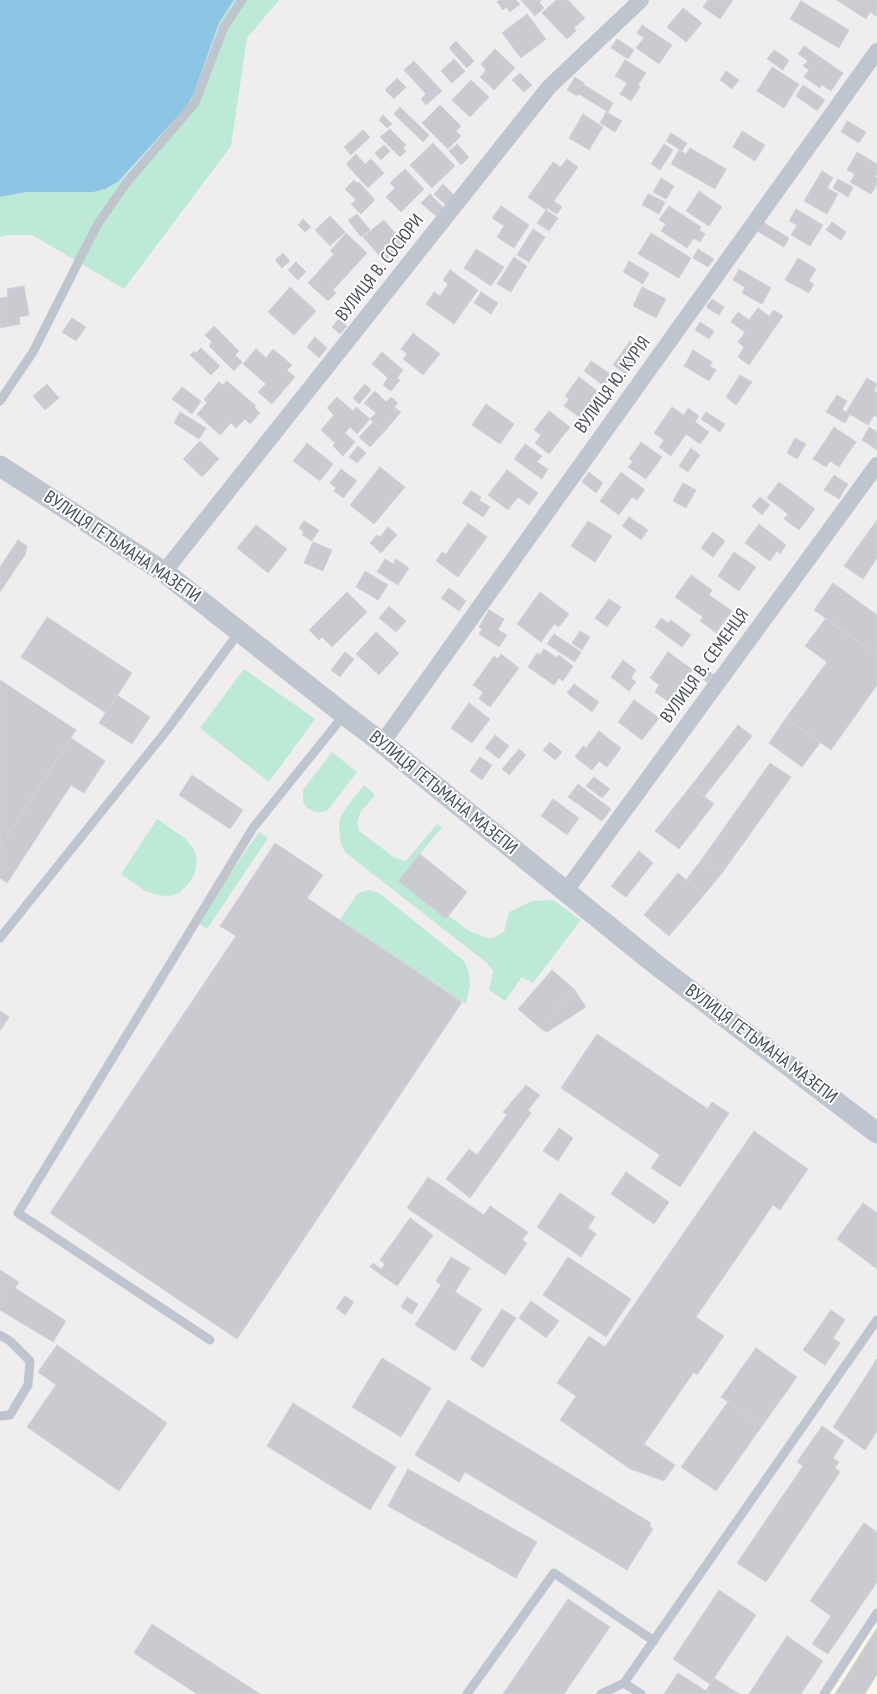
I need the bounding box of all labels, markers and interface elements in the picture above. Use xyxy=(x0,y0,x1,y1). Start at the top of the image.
street label: ВУЛИЦЯ В. СОСЮРИ xyxy=(332,210,428,326)
street label: ВУЛИЦЯ Ю. КУРІЯ xyxy=(571,332,655,438)
street label: ВУЛИЦЯ ГЕТЬМАНА МАЗЕПИ xyxy=(40,487,204,607)
street label: ВУЛИЦЯ В. СЕМЕНЦЯ xyxy=(656,605,754,727)
street label: ВУЛИЦЯ ГЕТЬМАНА МАЗЕПИ xyxy=(365,727,521,859)
street label: ВУЛИЦЯ ГЕТЬМАНА МАЗЕПИ xyxy=(681,980,841,1108)

